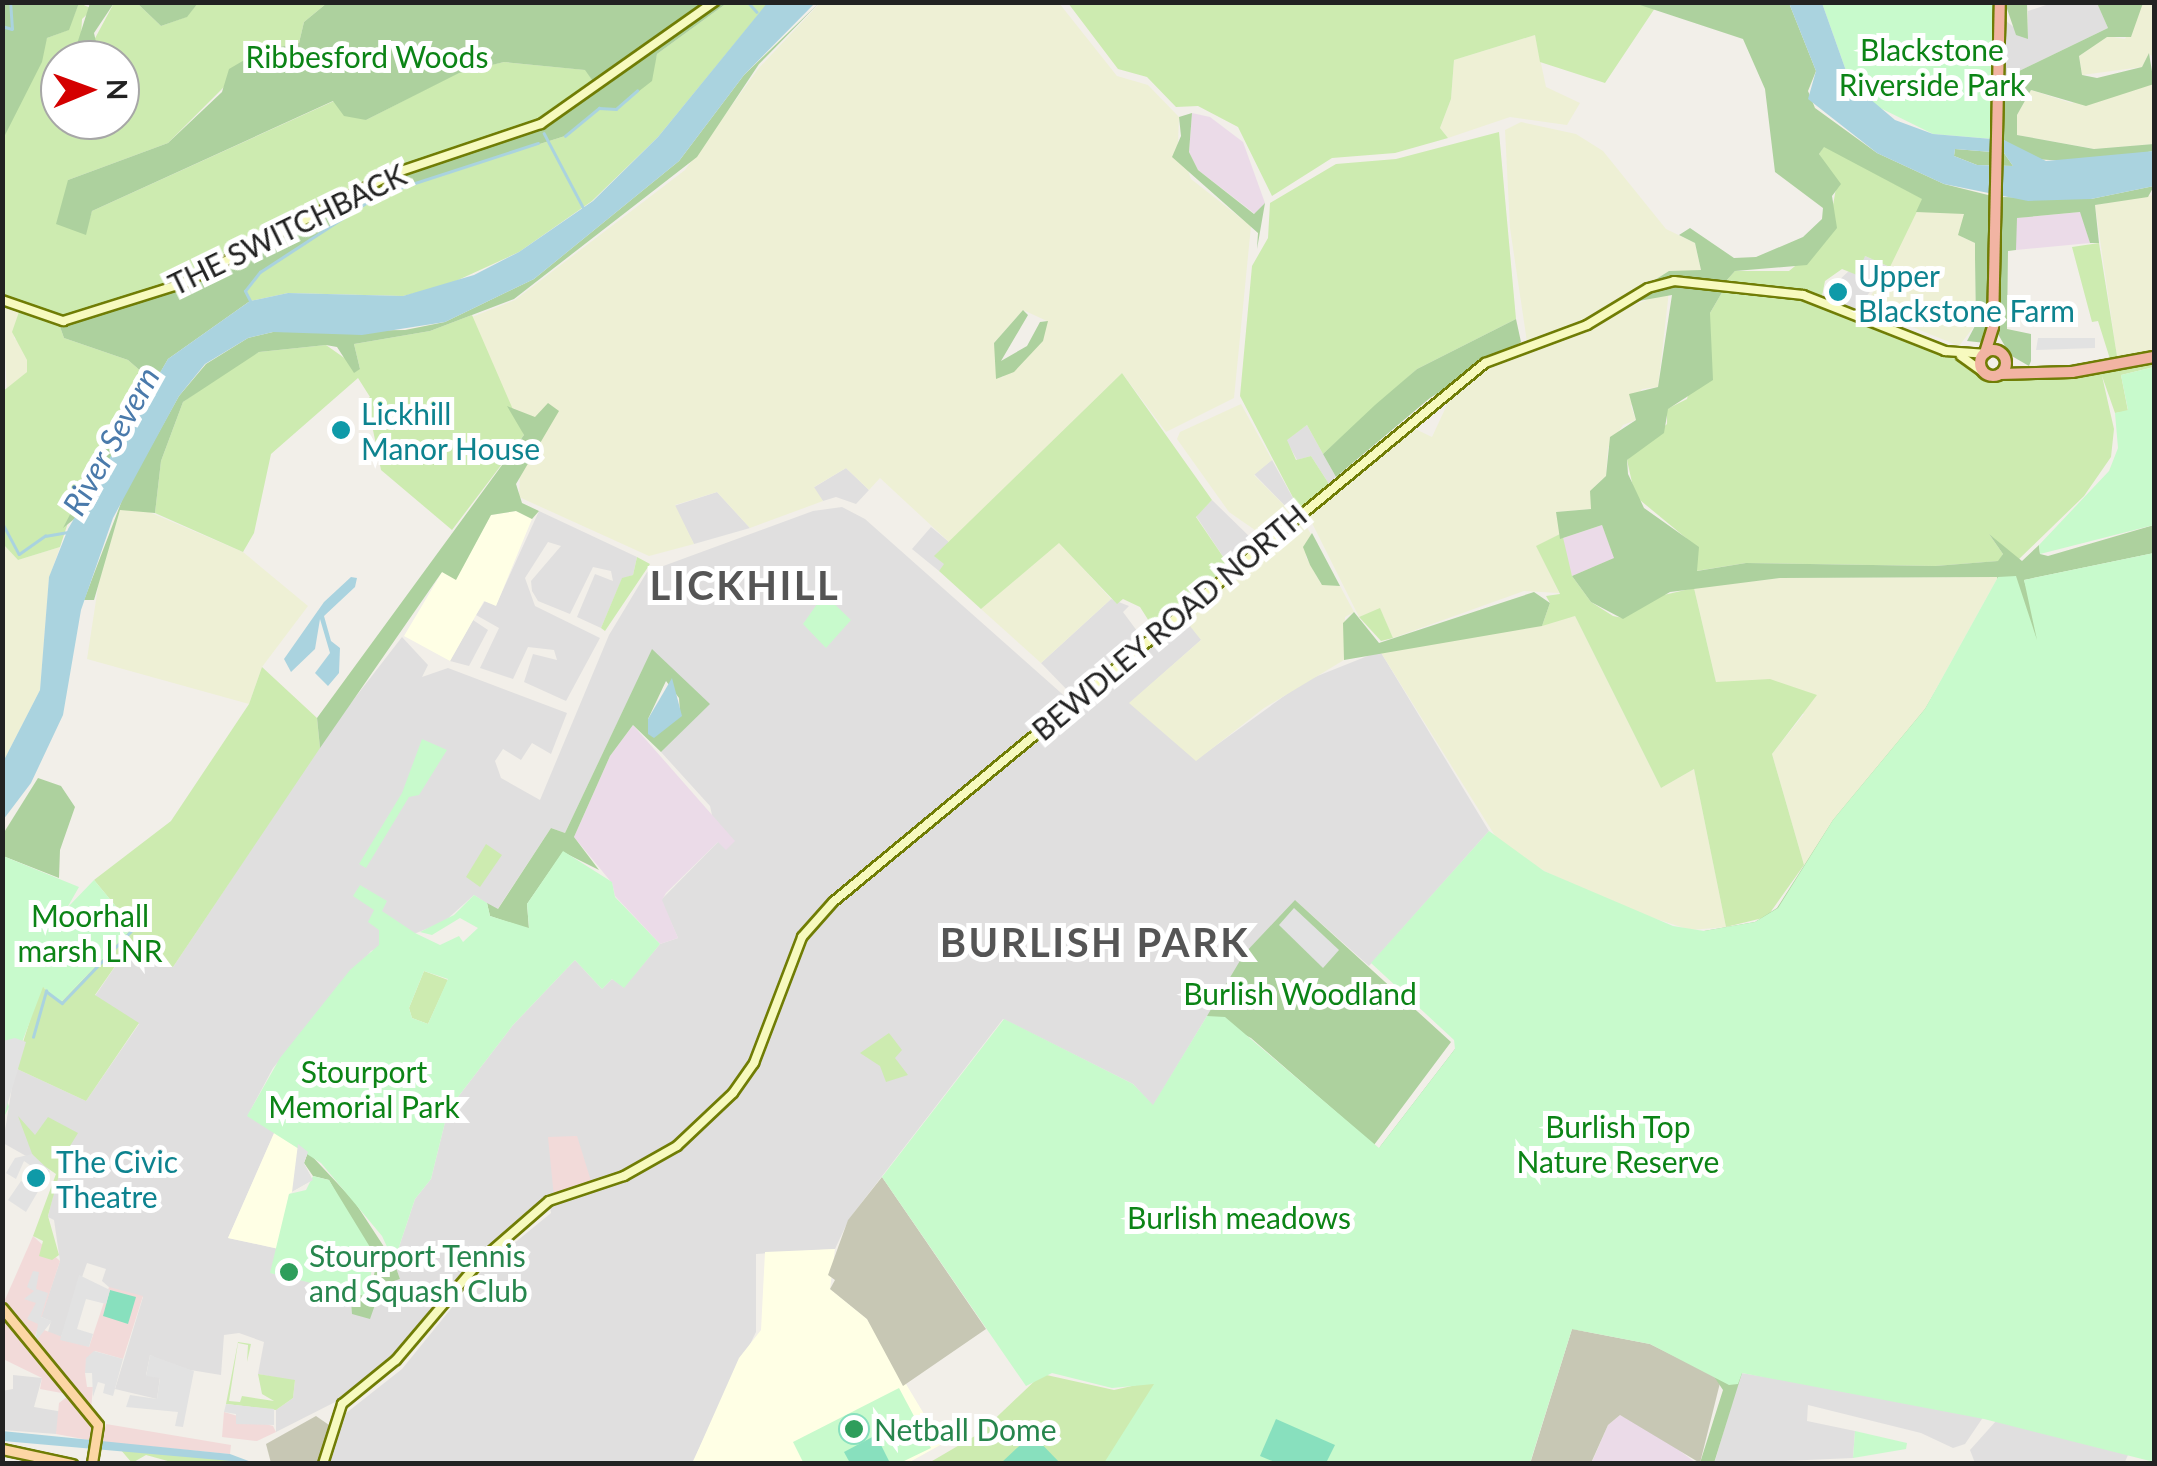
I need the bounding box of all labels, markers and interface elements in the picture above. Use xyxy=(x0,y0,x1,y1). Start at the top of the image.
park label: Blackstone Riverside Park xyxy=(1839,31,2025,102)
park label: Ribbesford Woods xyxy=(245,38,489,74)
north arrow xyxy=(40,40,140,140)
text: N xyxy=(101,78,135,101)
street label: THE SWITCHBACK xyxy=(162,156,412,302)
place label: Upper Blackstone Farm xyxy=(1858,257,2075,328)
marker: Upper Blackstone Farm xyxy=(1827,281,1849,303)
water label: River Severn xyxy=(54,360,168,522)
place label: Lickhill Manor House xyxy=(361,395,541,466)
marker: Lickhill Manor House xyxy=(330,419,352,441)
street label: BEWDLEY ROAD NORTH xyxy=(1024,496,1314,748)
district label: LICKHILL xyxy=(650,561,840,609)
park label: Moorhall marsh LNR xyxy=(18,897,162,968)
district label: BURLISH PARK xyxy=(940,918,1250,966)
park label: Burlish Woodland xyxy=(1183,975,1417,1011)
park label: Stourport Memorial Park xyxy=(268,1053,460,1124)
park label: Burlish Top Nature Reserve xyxy=(1517,1108,1719,1178)
place label: The Civic Theatre xyxy=(56,1143,178,1214)
marker: The Civic Theatre xyxy=(25,1167,47,1189)
park label: Burlish meadows xyxy=(1127,1199,1351,1235)
place label: Stourport Tennis and Squash Club xyxy=(309,1237,528,1308)
marker: Stourport Tennis and Squash Club xyxy=(278,1261,300,1283)
place label: Netball Dome xyxy=(874,1411,1057,1447)
marker: Netball Dome xyxy=(843,1418,865,1440)

